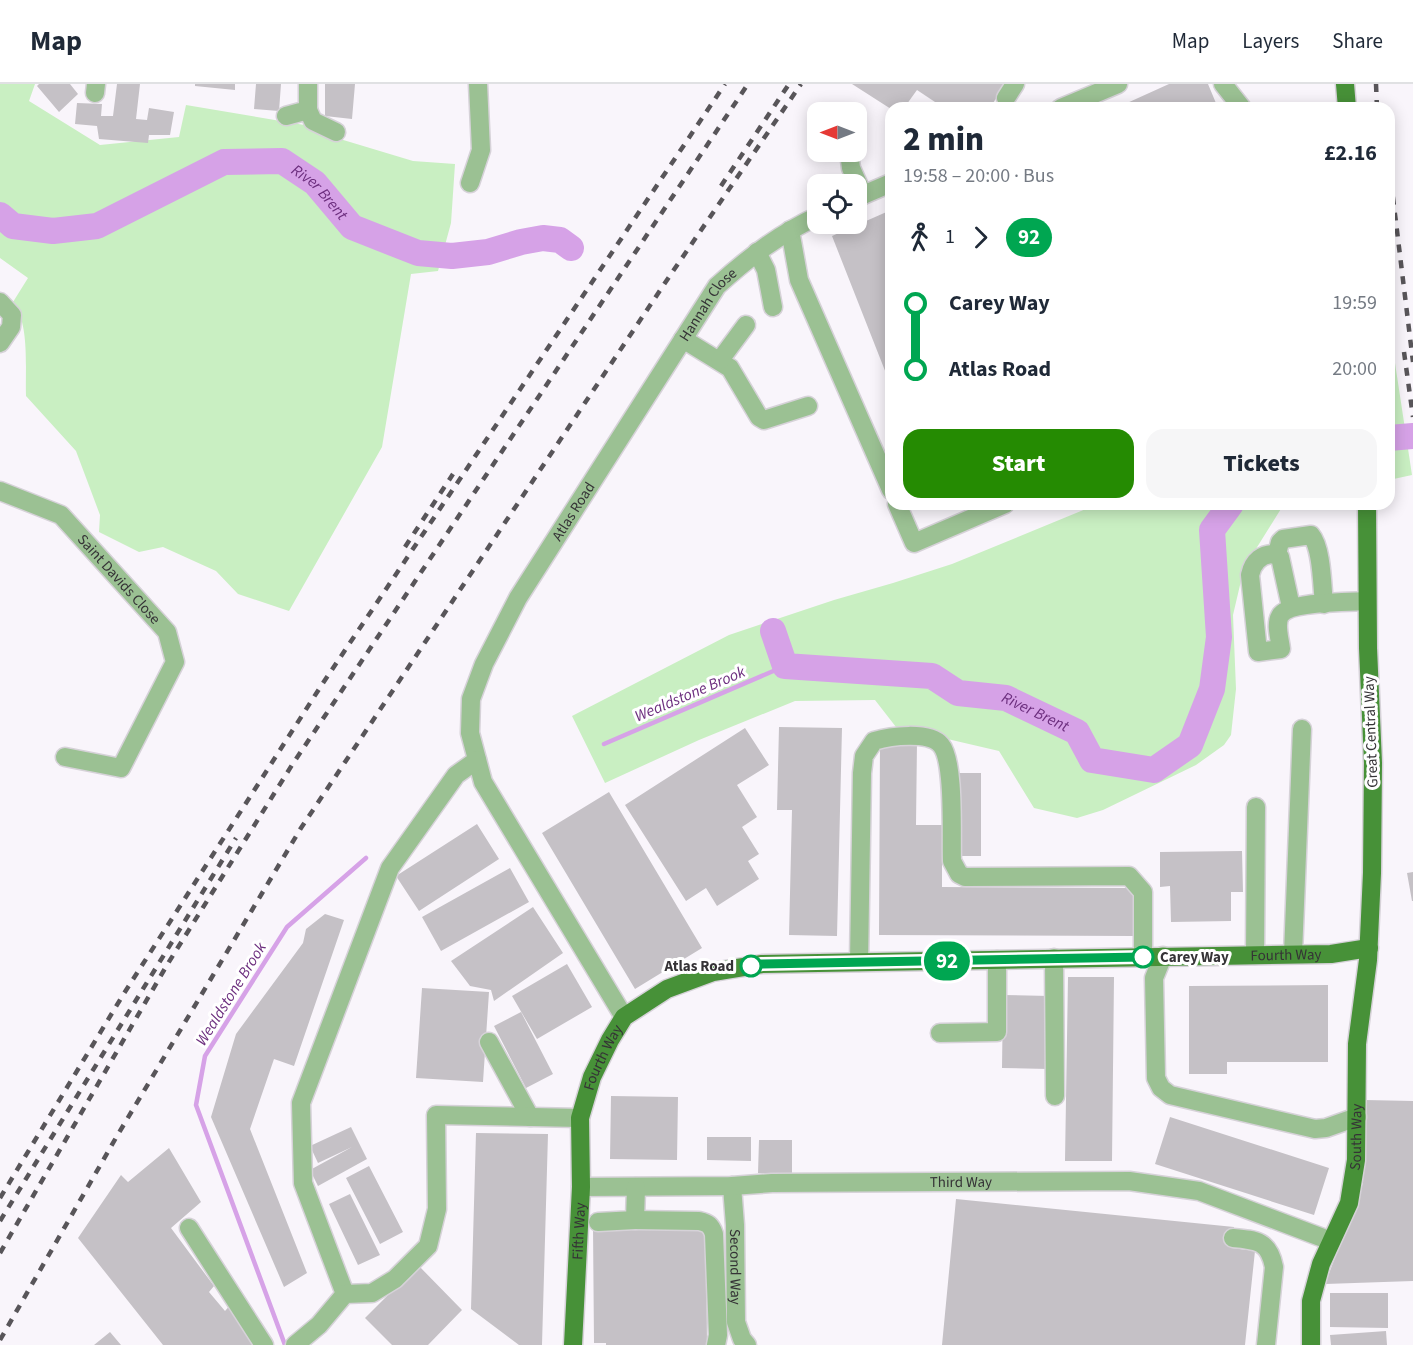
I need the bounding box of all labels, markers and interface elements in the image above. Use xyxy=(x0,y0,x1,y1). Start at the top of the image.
text: Map xyxy=(30,21,82,61)
text: Map xyxy=(1172,26,1209,56)
text: Layers xyxy=(1242,26,1299,56)
text: Share xyxy=(1332,26,1383,56)
north arrow xyxy=(807,102,867,162)
map controls xyxy=(807,102,867,234)
text: 2 min xyxy=(903,116,984,163)
text: £2.16 xyxy=(1324,137,1377,169)
water label: River Brent xyxy=(287,159,353,225)
text: 19:58 – 20:00 · Bus xyxy=(903,162,1054,190)
button: locate xyxy=(807,174,867,234)
icon: walk xyxy=(903,221,936,254)
icon: forward xyxy=(964,221,997,254)
text: 92 xyxy=(1018,222,1040,252)
text: 1 xyxy=(945,223,955,251)
street label: Hannah Close xyxy=(674,263,741,345)
text: Carey Way xyxy=(949,287,1050,319)
text: 19:59 xyxy=(1332,289,1377,317)
text: Atlas Road xyxy=(949,353,1051,385)
text: 20:00 xyxy=(1332,355,1377,383)
button: Start xyxy=(903,429,1134,498)
button: Tickets xyxy=(1146,429,1377,498)
street label: Atlas Road xyxy=(547,478,600,545)
street label: Saint Davids Close xyxy=(73,529,165,629)
water label: Wealdstone Brook xyxy=(631,661,749,727)
street label: Great Central Way xyxy=(1359,676,1383,788)
water label: River Brent xyxy=(998,687,1073,738)
water label: Wealdstone Brook xyxy=(190,938,272,1050)
line badge: 92 xyxy=(920,942,974,980)
street label: Fourth Way xyxy=(1250,944,1322,966)
text: 92 xyxy=(936,946,958,976)
marker: Carey Way xyxy=(1132,946,1154,968)
place label: Carey Way xyxy=(1160,947,1229,968)
marker: Atlas Road xyxy=(740,955,762,977)
place label: Atlas Road xyxy=(663,956,734,977)
street label: Fourth Way xyxy=(578,1020,628,1093)
street label: South Way xyxy=(1344,1104,1367,1172)
street label: Third Way xyxy=(930,1171,992,1193)
street label: Fifth Way xyxy=(567,1202,591,1260)
street label: Second Way xyxy=(725,1229,746,1305)

